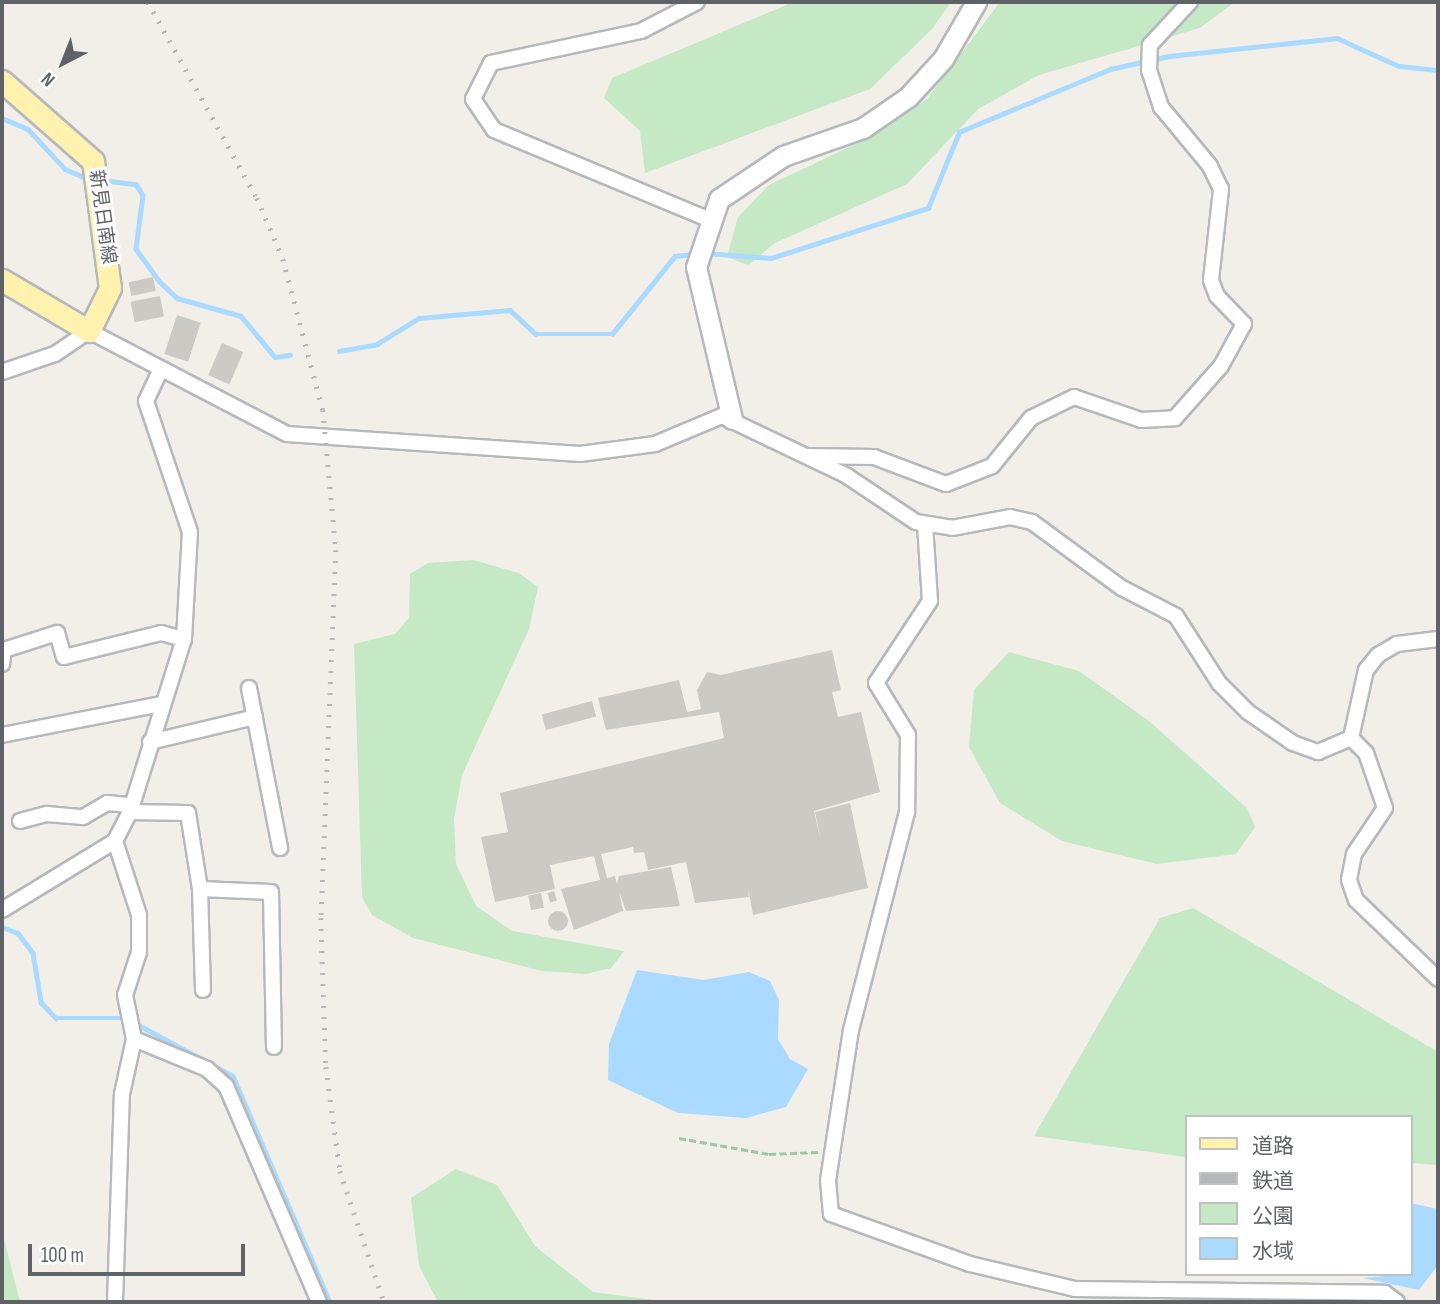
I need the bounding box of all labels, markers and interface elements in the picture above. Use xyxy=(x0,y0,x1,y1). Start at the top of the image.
north arrow xyxy=(28,28,98,98)
text: N xyxy=(37,67,60,91)
street label: 新見日南線 xyxy=(84,168,120,266)
legend xyxy=(1184,1115,1412,1276)
text: 道路 xyxy=(1252,1134,1294,1159)
text: 鉄道 xyxy=(1252,1169,1294,1194)
text: 公園 xyxy=(1252,1204,1294,1229)
scale bar xyxy=(32,1230,248,1274)
text: 水域 xyxy=(1252,1239,1294,1264)
text: 100 m xyxy=(41,1243,84,1268)

